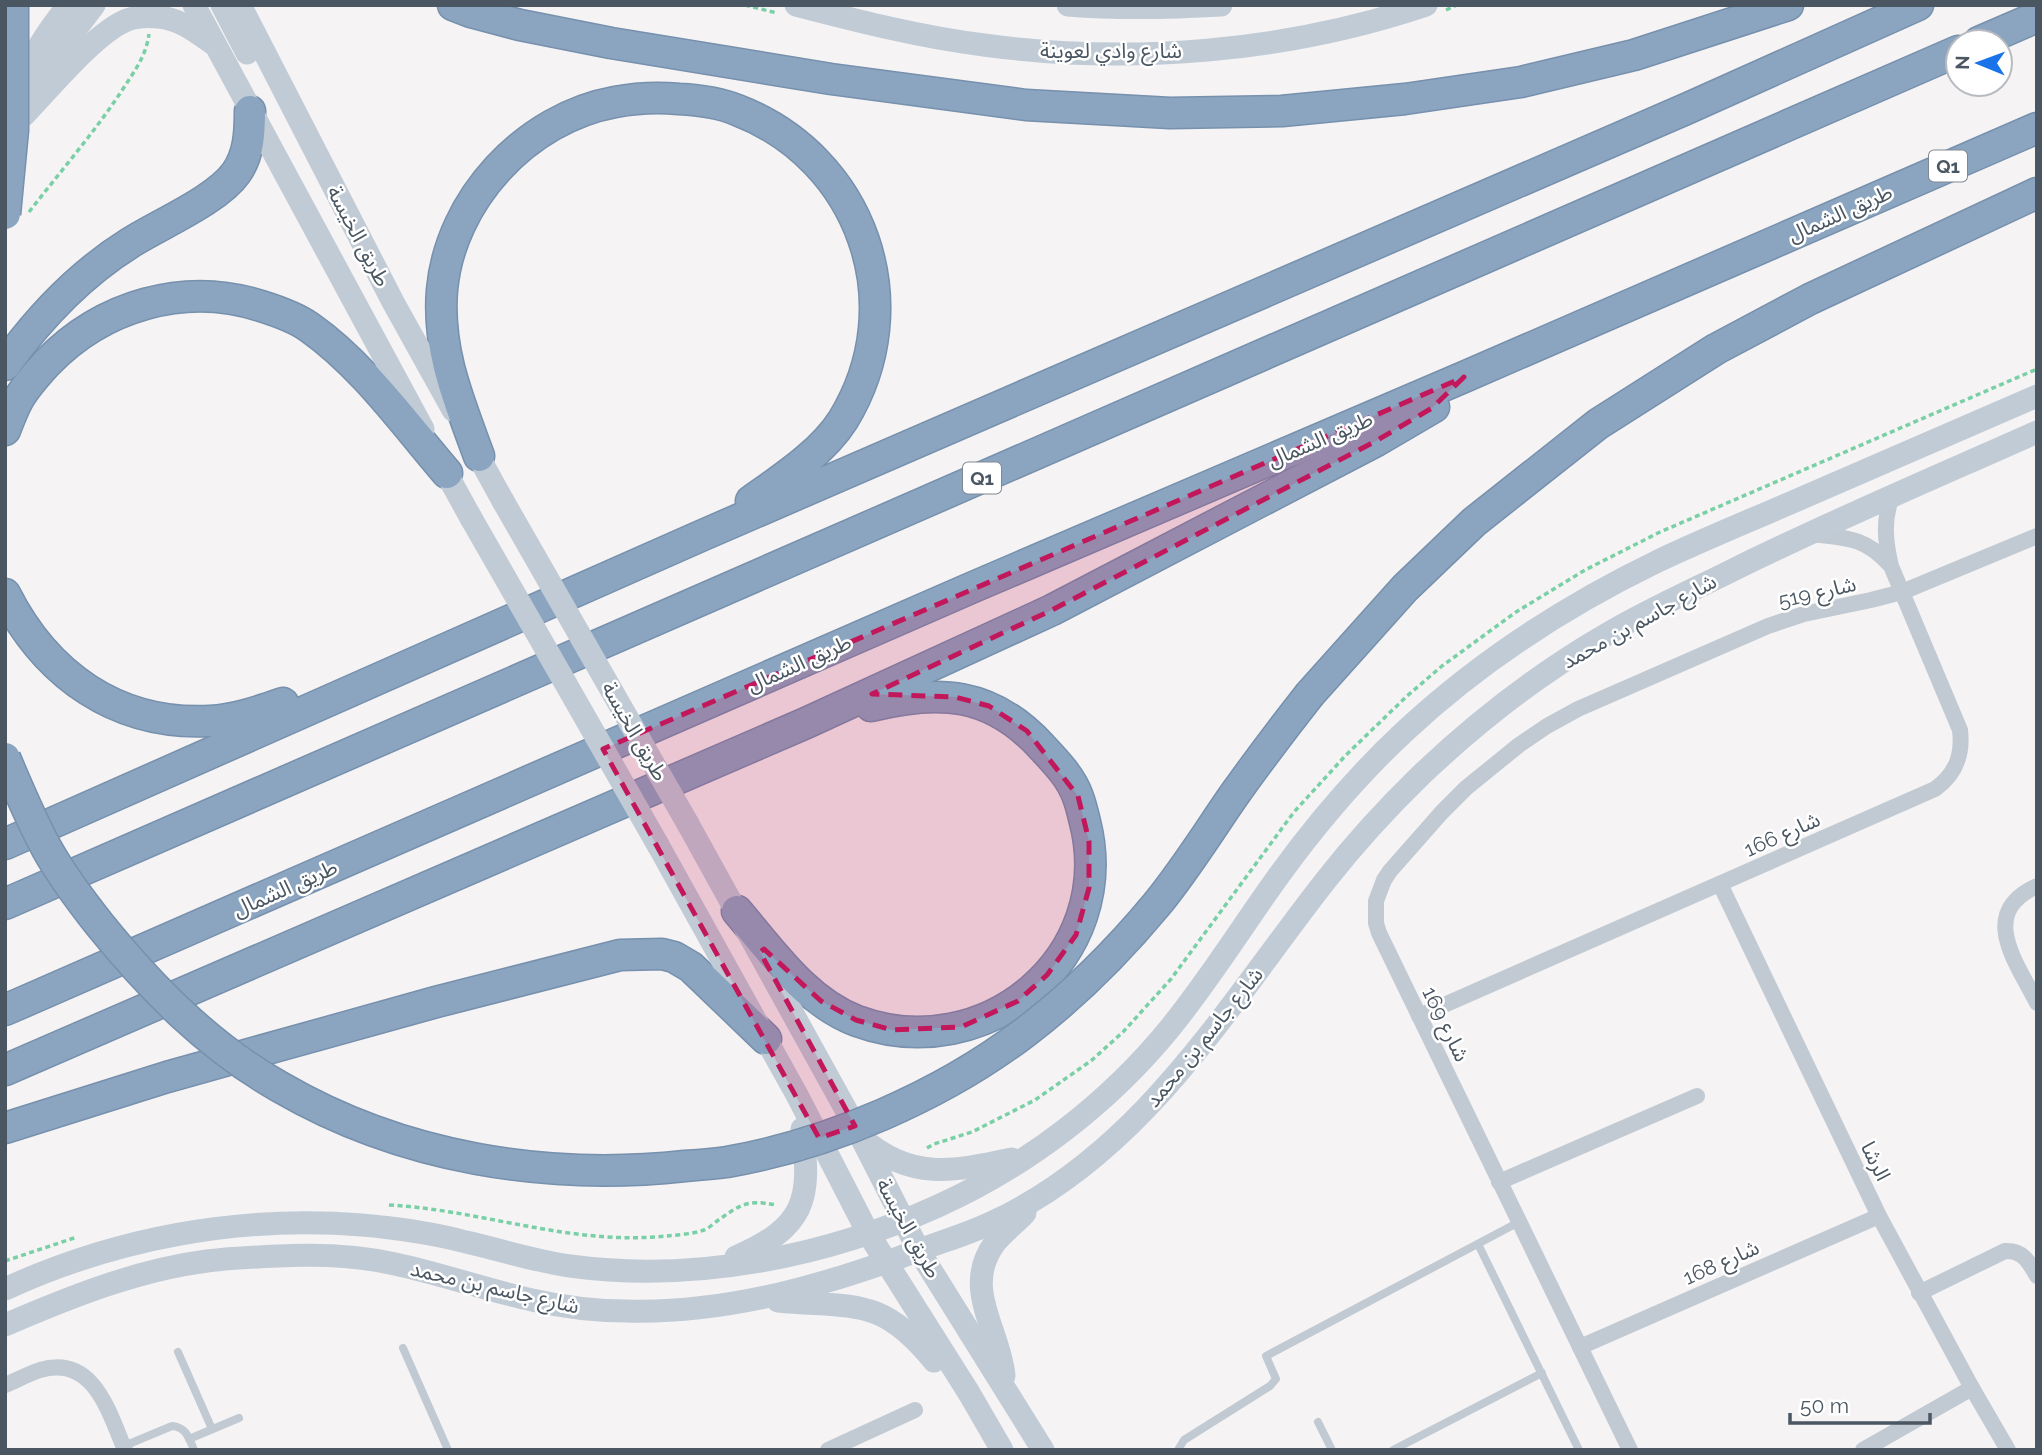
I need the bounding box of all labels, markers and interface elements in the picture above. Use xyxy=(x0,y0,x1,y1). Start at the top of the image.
north arrow xyxy=(1944,28,2014,98)
street label: شارع وادي لعوينة xyxy=(1040,38,1182,66)
text: N xyxy=(1951,55,1973,70)
road number: Q1 xyxy=(1929,150,1967,182)
street label: طريق الشمال xyxy=(1784,179,1896,248)
street label: طريق الخيسة xyxy=(321,181,396,291)
street label: طريق الشمال xyxy=(1264,406,1377,473)
road number: Q1 xyxy=(963,463,1001,494)
street label: شارع جاسم بن محمد xyxy=(1558,568,1722,676)
street label: شارع 519 xyxy=(1776,571,1859,616)
street label: طريق الشمال xyxy=(743,629,855,698)
street label: طريق الخيسة xyxy=(596,677,673,785)
street label: شارع 166 xyxy=(1740,806,1825,865)
street label: طريق الشمال xyxy=(229,854,341,923)
street label: شارع جاسم بن محمد xyxy=(1140,962,1270,1114)
street label: شارع 169 xyxy=(1414,982,1475,1067)
street label: الرشا xyxy=(1856,1137,1896,1185)
street label: طريق الخيسة xyxy=(870,1174,947,1283)
street label: شارع 168 xyxy=(1679,1234,1764,1293)
street label: شارع جاسم بن محمد xyxy=(408,1255,582,1321)
scale bar xyxy=(1790,1382,1930,1426)
text: 50 m xyxy=(1800,1393,1849,1418)

